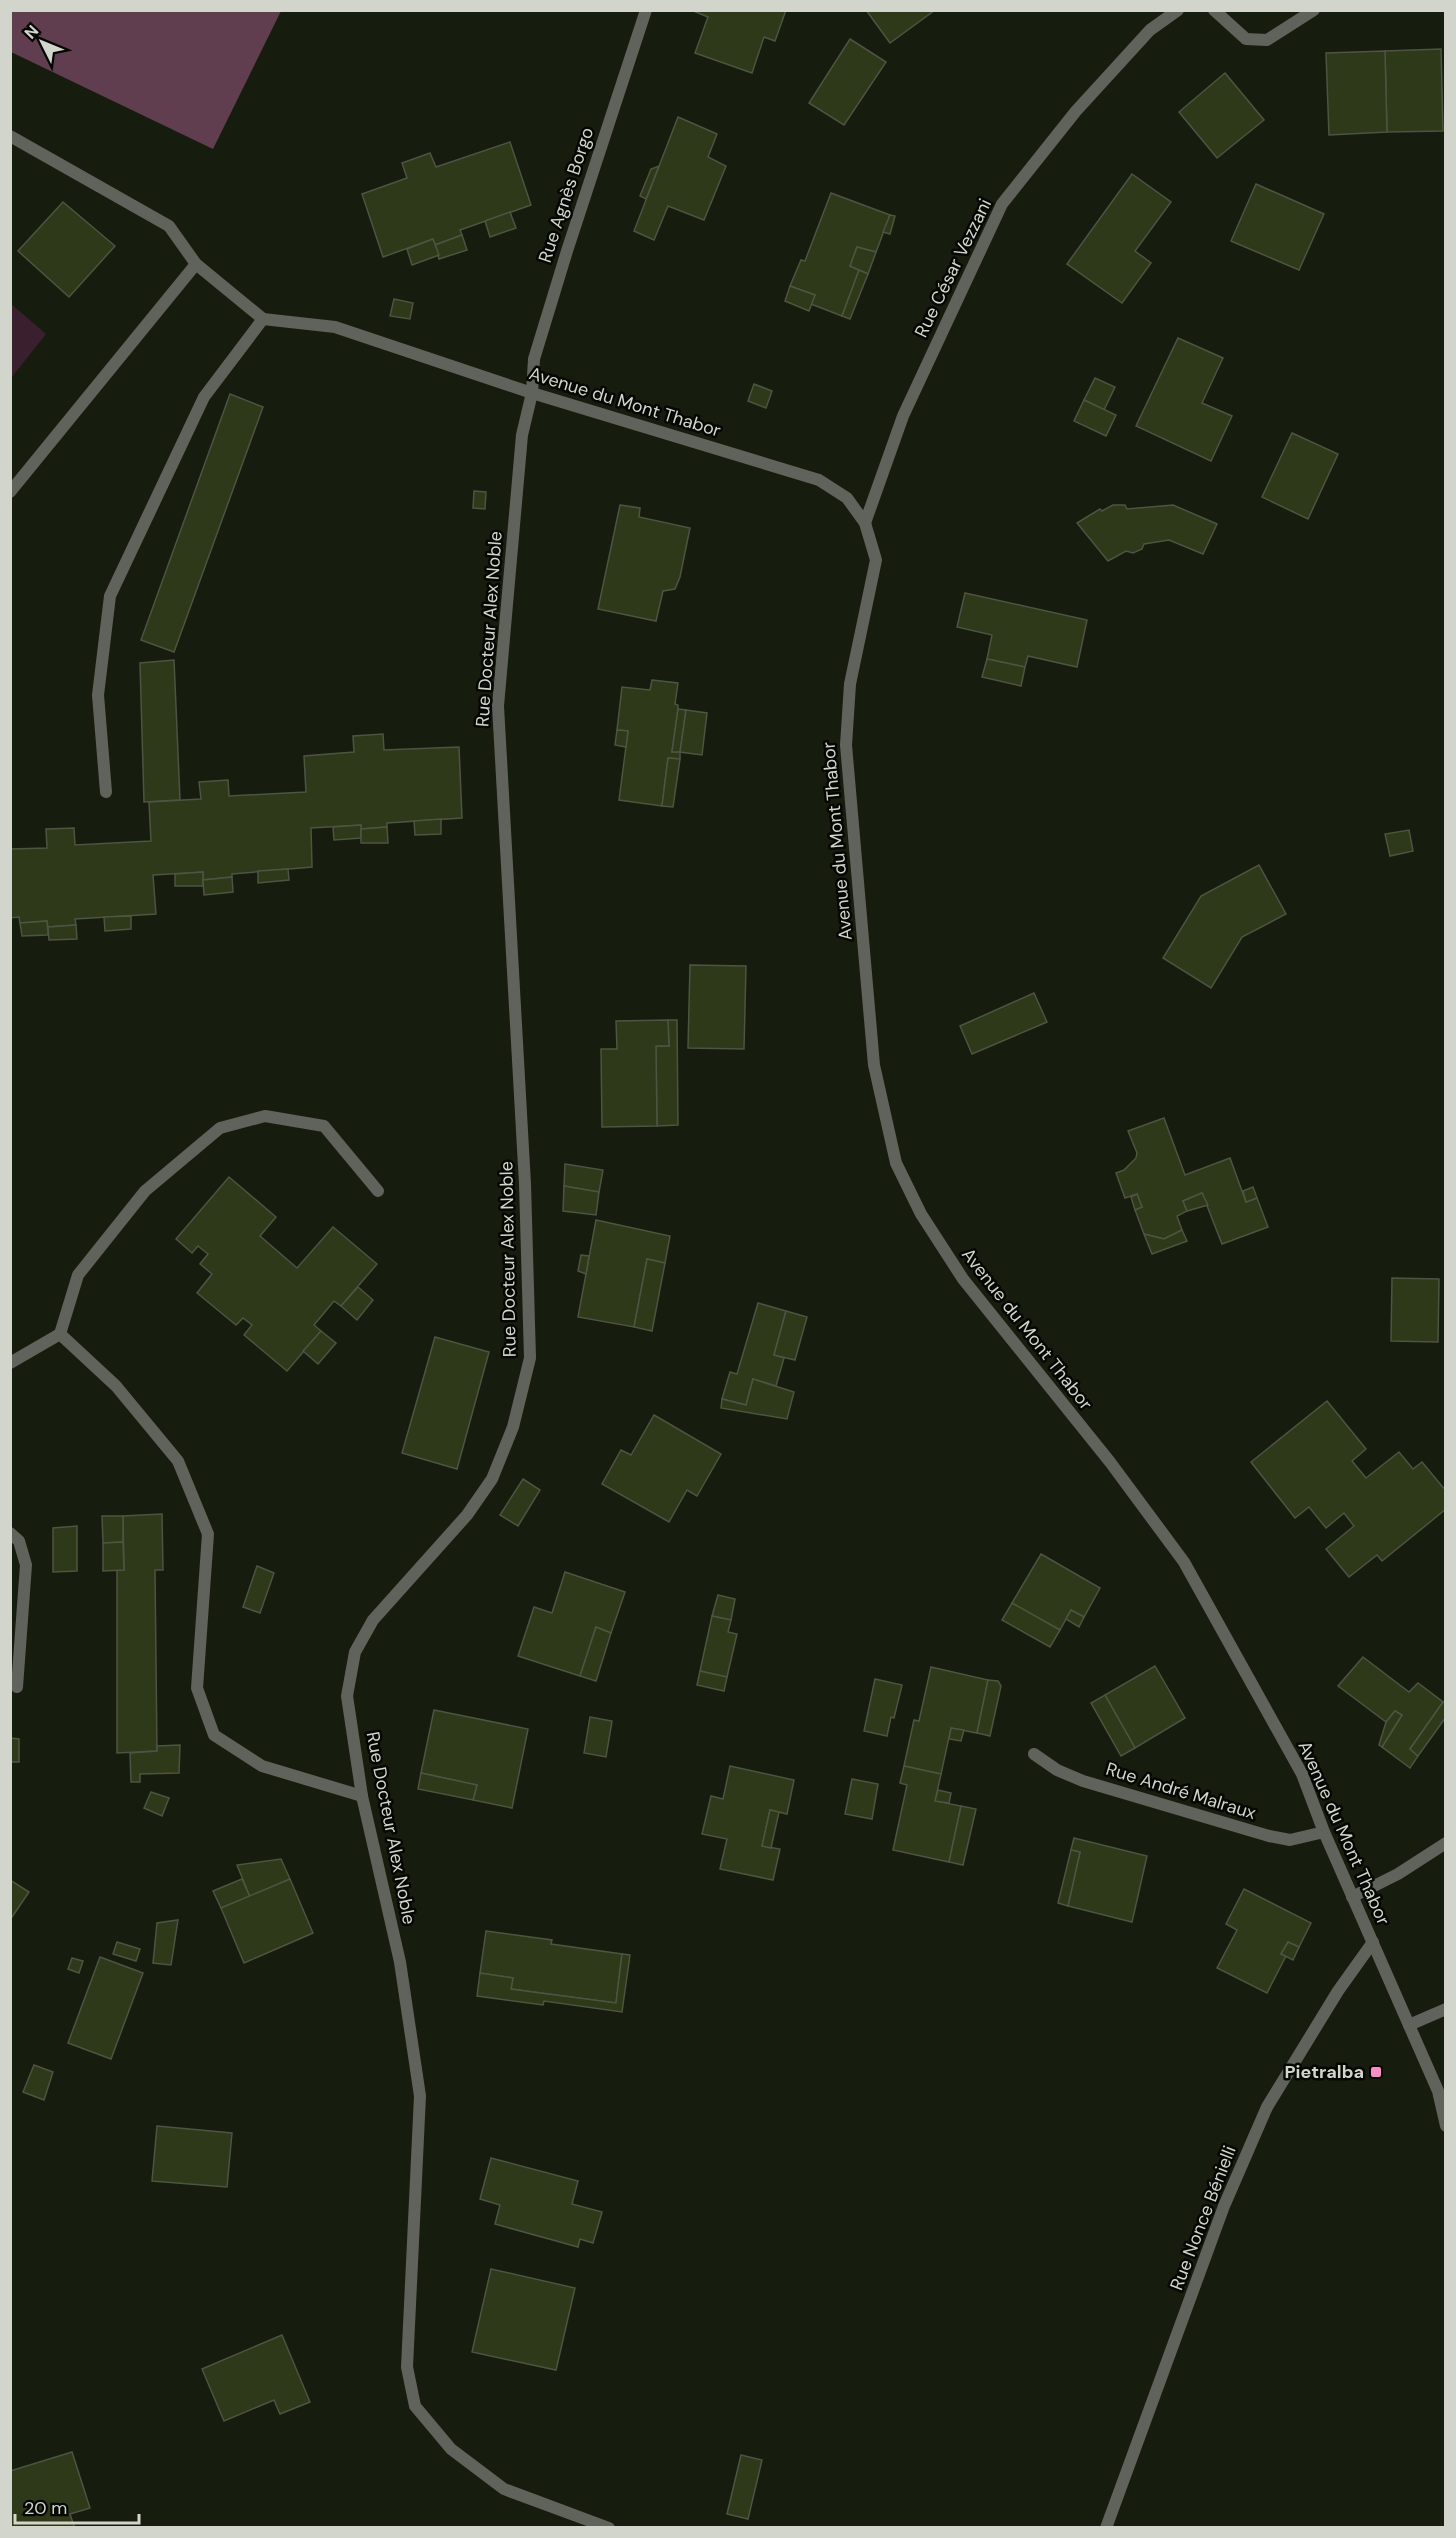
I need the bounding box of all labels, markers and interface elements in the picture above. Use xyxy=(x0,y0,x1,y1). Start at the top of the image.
north arrow xyxy=(12,12,72,72)
text: N xyxy=(20,21,43,44)
street label: Rue Agnès Borgo xyxy=(533,124,599,266)
street label: Rue César Vezzani xyxy=(909,195,997,341)
street label: Avenue du Mont Thabor xyxy=(526,361,724,443)
street label: Rue Docteur Alex Noble xyxy=(470,530,508,728)
street label: Avenue du Mont Thabor xyxy=(816,740,858,941)
street label: Rue Docteur Alex Noble xyxy=(494,1161,522,1357)
street label: Avenue du Mont Thabor xyxy=(956,1243,1098,1415)
street label: Rue Docteur Alex Noble xyxy=(361,1729,421,1927)
street label: Avenue du Mont Thabor xyxy=(1293,1737,1396,1929)
street label: Rue André Malraux xyxy=(1103,1757,1259,1825)
place label: Pietralba xyxy=(1284,2060,1364,2084)
marker: Pietralba xyxy=(1369,2065,1383,2079)
street label: Rue Nonce Bénielli xyxy=(1164,2142,1242,2294)
scale bar xyxy=(15,2487,140,2525)
text: 20 m xyxy=(24,2496,67,2520)

